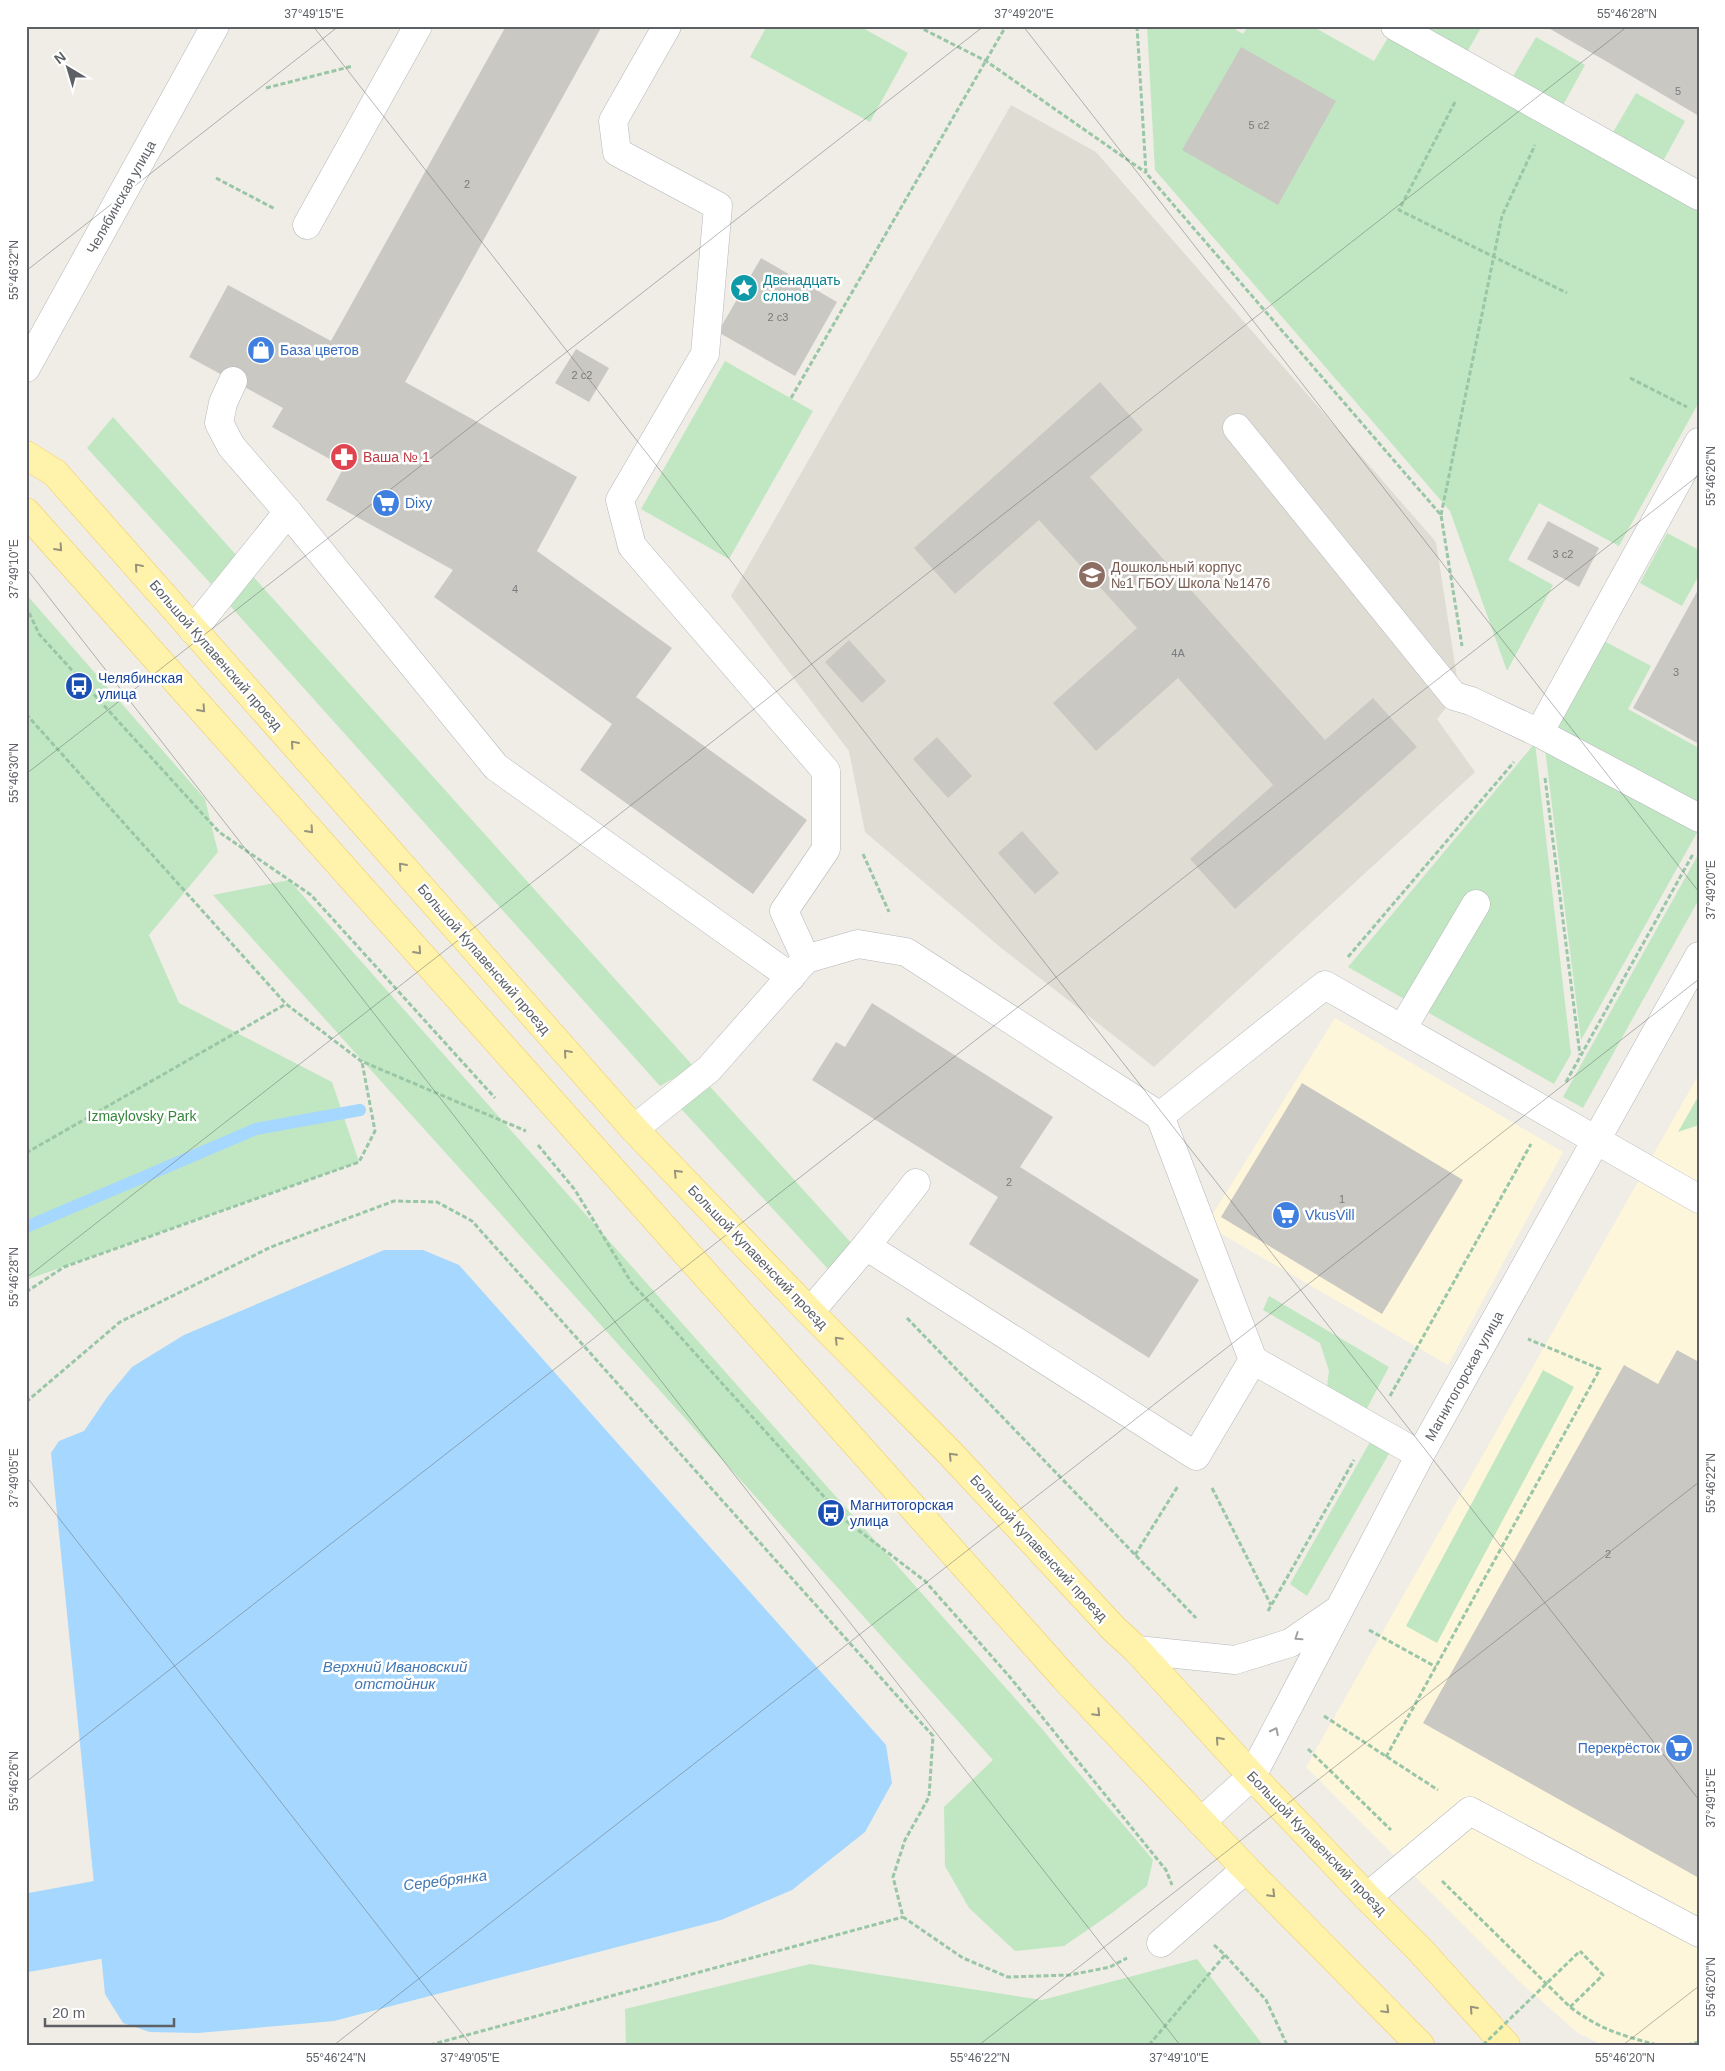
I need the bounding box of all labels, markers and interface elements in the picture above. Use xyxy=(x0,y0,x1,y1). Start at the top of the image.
text: 37°49'15"E xyxy=(284,7,344,21)
text: 37°49'20"E xyxy=(994,7,1054,21)
text: 55°46'28"N xyxy=(1597,7,1657,21)
north arrow xyxy=(42,42,92,92)
text: N xyxy=(51,48,69,67)
house number: 5 xyxy=(1675,85,1681,97)
house number: 5 с2 xyxy=(1249,119,1269,131)
street label: Челябинская улица xyxy=(83,137,159,256)
house number: 2 xyxy=(464,178,470,190)
text: 55°46'32"N xyxy=(7,240,21,300)
place label: Двенадцать слонов xyxy=(763,272,840,304)
place icon: Двенадцать слонов xyxy=(729,273,759,303)
house number: 2 с3 xyxy=(768,311,788,323)
shop icon: База цветов xyxy=(246,335,276,365)
place label: База цветов xyxy=(280,342,359,358)
house number: 2 с2 xyxy=(572,369,592,381)
pharmacy icon: Ваша № 1 xyxy=(329,442,359,472)
text: 55°46'26"N xyxy=(1704,446,1718,506)
place label: Ваша № 1 xyxy=(363,449,430,465)
supermarket icon: Dixy xyxy=(371,488,401,518)
place label: Dixy xyxy=(405,495,432,511)
text: 37°49'10"E xyxy=(7,539,21,599)
one-way arrow xyxy=(53,542,62,551)
house number: 3 с2 xyxy=(1553,548,1573,560)
place label: Дошкольный корпус №1 ГБОУ Школа №1476 xyxy=(1111,559,1270,591)
school or university icon: Дошкольный корпус №1 ГБОУ Школа №1476 xyxy=(1077,560,1107,590)
one-way arrow xyxy=(134,563,143,572)
street label: Большой Купавенский проезд xyxy=(146,577,286,733)
house number: 4 xyxy=(512,583,518,595)
house number: 4А xyxy=(1171,647,1185,659)
house number: 3 xyxy=(1673,666,1679,678)
place label: Челябинская улица xyxy=(98,670,183,702)
bus stop icon: Челябинская улица xyxy=(64,671,94,701)
one-way arrow xyxy=(196,703,205,712)
one-way arrow xyxy=(291,740,300,749)
text: 55°46'30"N xyxy=(7,743,21,803)
one-way arrow xyxy=(304,824,313,833)
text: 37°49'20"E xyxy=(1704,860,1718,920)
one-way arrow xyxy=(398,862,407,871)
street label: Большой Купавенский проезд xyxy=(414,881,554,1037)
one-way arrow xyxy=(412,946,421,955)
one-way arrow xyxy=(564,1049,573,1058)
park label: Izmaylovsky Park xyxy=(88,1108,197,1124)
one-way arrow xyxy=(674,1170,683,1179)
house number: 2 xyxy=(1006,1176,1012,1188)
street label: Большой Купавенский проезд xyxy=(685,1182,831,1332)
house number: 1 xyxy=(1339,1193,1345,1205)
supermarket icon: VkusVill xyxy=(1271,1200,1301,1230)
place label: VkusVill xyxy=(1305,1207,1355,1223)
text: 55°46'28"N xyxy=(7,1247,21,1307)
street label: Магнитогорская улица xyxy=(1422,1308,1506,1444)
one-way arrow xyxy=(835,1337,844,1346)
text: 37°49'05"E xyxy=(7,1448,21,1508)
one-way arrow xyxy=(949,1452,958,1461)
text: 55°46'22"N xyxy=(1704,1453,1718,1513)
street label: Большой Купавенский проезд xyxy=(967,1472,1111,1624)
place label: Магнитогорская улица xyxy=(850,1497,953,1529)
bus stop icon: Магнитогорская улица xyxy=(816,1498,846,1528)
house number: 2 xyxy=(1605,1548,1611,1560)
one-way arrow xyxy=(1294,1631,1304,1640)
water label: Верхний Ивановский отстойник xyxy=(323,1658,468,1692)
one-way arrow xyxy=(1091,1707,1100,1716)
one-way arrow xyxy=(1269,1727,1279,1736)
supermarket icon: Перекрёсток xyxy=(1664,1733,1694,1763)
one-way arrow xyxy=(1216,1736,1225,1745)
place label: Перекрёсток xyxy=(1578,1740,1661,1756)
text: 55°46'26"N xyxy=(7,1751,21,1811)
street label: Большой Купавенский проезд xyxy=(1244,1768,1390,1918)
text: 37°49'15"E xyxy=(1704,1768,1718,1828)
water label: Серебрянка xyxy=(402,1866,488,1894)
one-way arrow xyxy=(1266,1889,1275,1898)
text: 55°46'20"N xyxy=(1704,1957,1718,2017)
scale bar xyxy=(45,1996,174,2028)
text: 20 m xyxy=(52,2004,85,2021)
one-way arrow xyxy=(1380,2004,1389,2013)
one-way arrow xyxy=(1470,2005,1479,2014)
text: 55°46'24"N xyxy=(306,2051,366,2065)
text: 37°49'05"E xyxy=(440,2051,500,2065)
text: 55°46'22"N xyxy=(950,2051,1010,2065)
text: 37°49'10"E xyxy=(1149,2051,1209,2065)
text: 55°46'20"N xyxy=(1595,2051,1655,2065)

